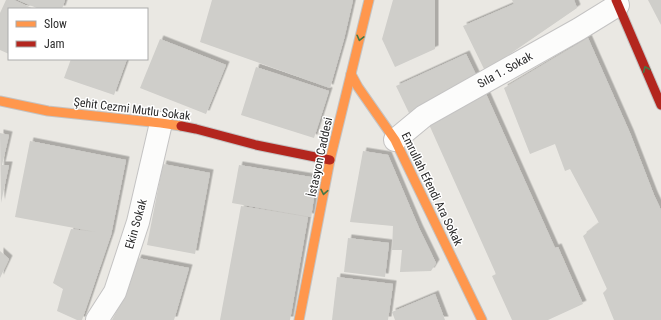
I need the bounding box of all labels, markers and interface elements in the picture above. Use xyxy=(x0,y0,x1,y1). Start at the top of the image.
legend xyxy=(8,8,148,60)
text: Slow xyxy=(44,17,67,31)
one-way arrow xyxy=(356,35,364,41)
text: Jam xyxy=(44,37,65,51)
street label: Sıla 1. Sokak xyxy=(475,49,536,91)
one-way arrow xyxy=(642,66,650,73)
street label: Şehit Cezmi Mutlu Sokak xyxy=(73,95,192,123)
street label: İstasyon Caddesi xyxy=(304,116,335,198)
street label: Emrullah Efendi Ara Sokak xyxy=(398,130,466,248)
one-way arrow xyxy=(320,189,329,195)
street label: Ekin Sokak xyxy=(122,197,150,251)

